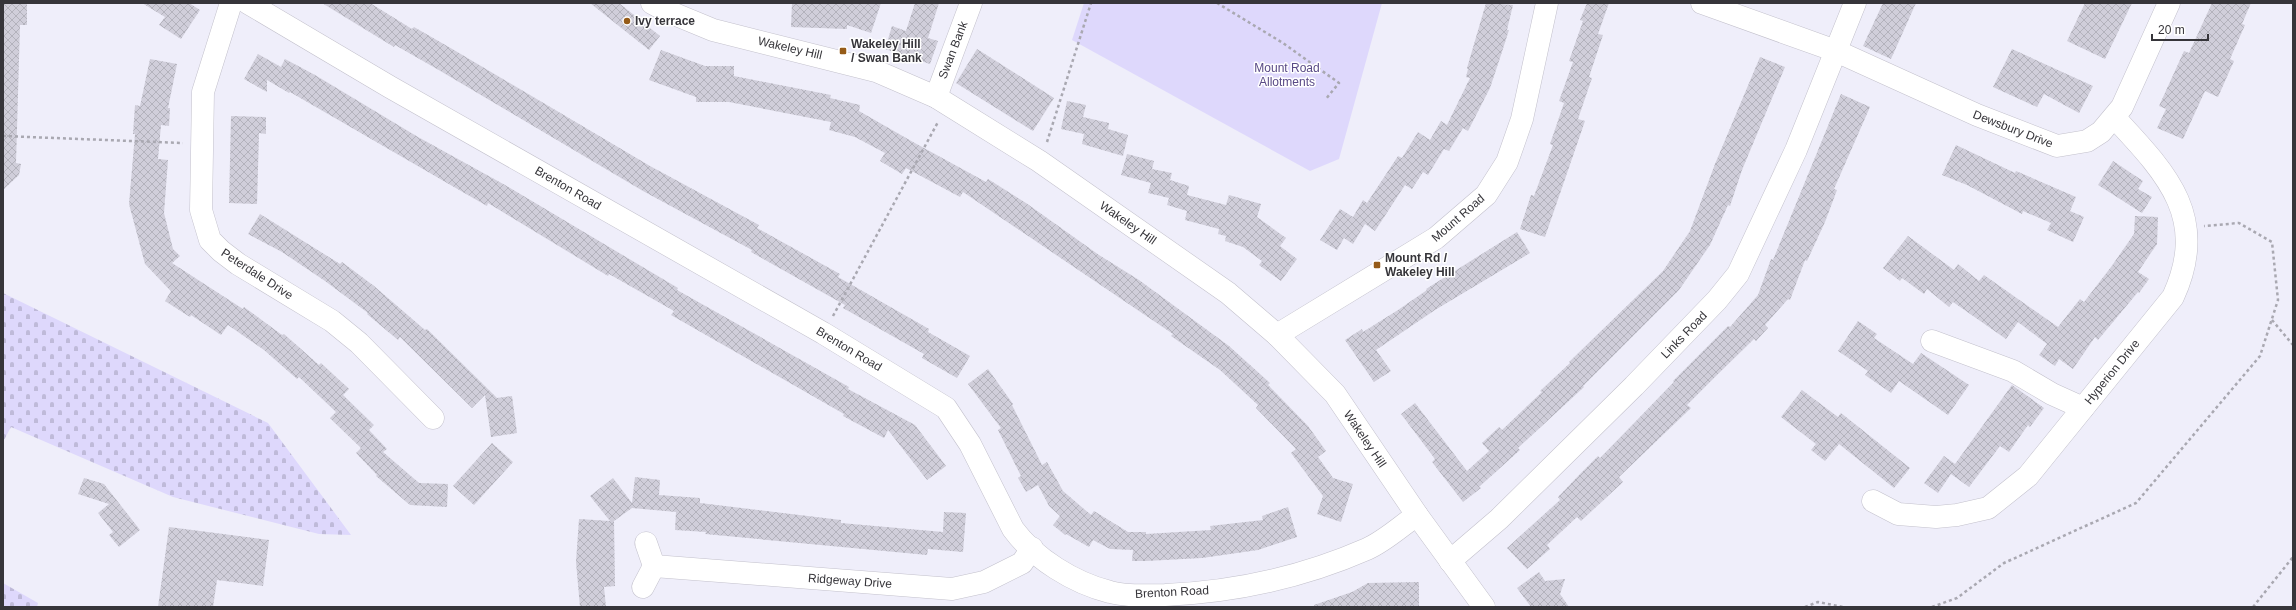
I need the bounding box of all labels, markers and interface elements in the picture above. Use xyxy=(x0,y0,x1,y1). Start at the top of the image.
place label: Ivy terrace xyxy=(635,14,695,28)
marker: Ivy terrace xyxy=(622,16,632,26)
scale bar xyxy=(2152,16,2208,42)
street label: Swan Bank xyxy=(936,18,971,81)
text: 20 m xyxy=(2158,23,2185,37)
street label: Wakeley Hill xyxy=(756,34,824,62)
place label: Wakeley Hill / Swan Bank xyxy=(851,37,922,65)
marker: Wakeley Hill / Swan Bank xyxy=(838,46,848,56)
park label: Mount Road Allotments xyxy=(1254,61,1320,89)
street label: Dewsbury Drive xyxy=(1971,107,2055,151)
street label: Brenton Road xyxy=(532,163,604,213)
street label: Mount Road xyxy=(1429,191,1487,245)
street label: Wakeley Hill xyxy=(1097,198,1159,248)
street label: Peterdale Drive xyxy=(219,246,296,303)
place label: Mount Rd / Wakeley Hill xyxy=(1385,251,1455,279)
marker: Mount Rd / Wakeley Hill xyxy=(1372,260,1382,270)
street label: Links Road xyxy=(1658,309,1710,361)
street label: Brenton Road xyxy=(814,324,884,374)
street label: Hyperion Drive xyxy=(2082,337,2143,407)
street label: Wakeley Hill xyxy=(1341,408,1389,470)
street label: Ridgeway Drive xyxy=(808,571,893,591)
street label: Brenton Road xyxy=(1135,583,1209,601)

